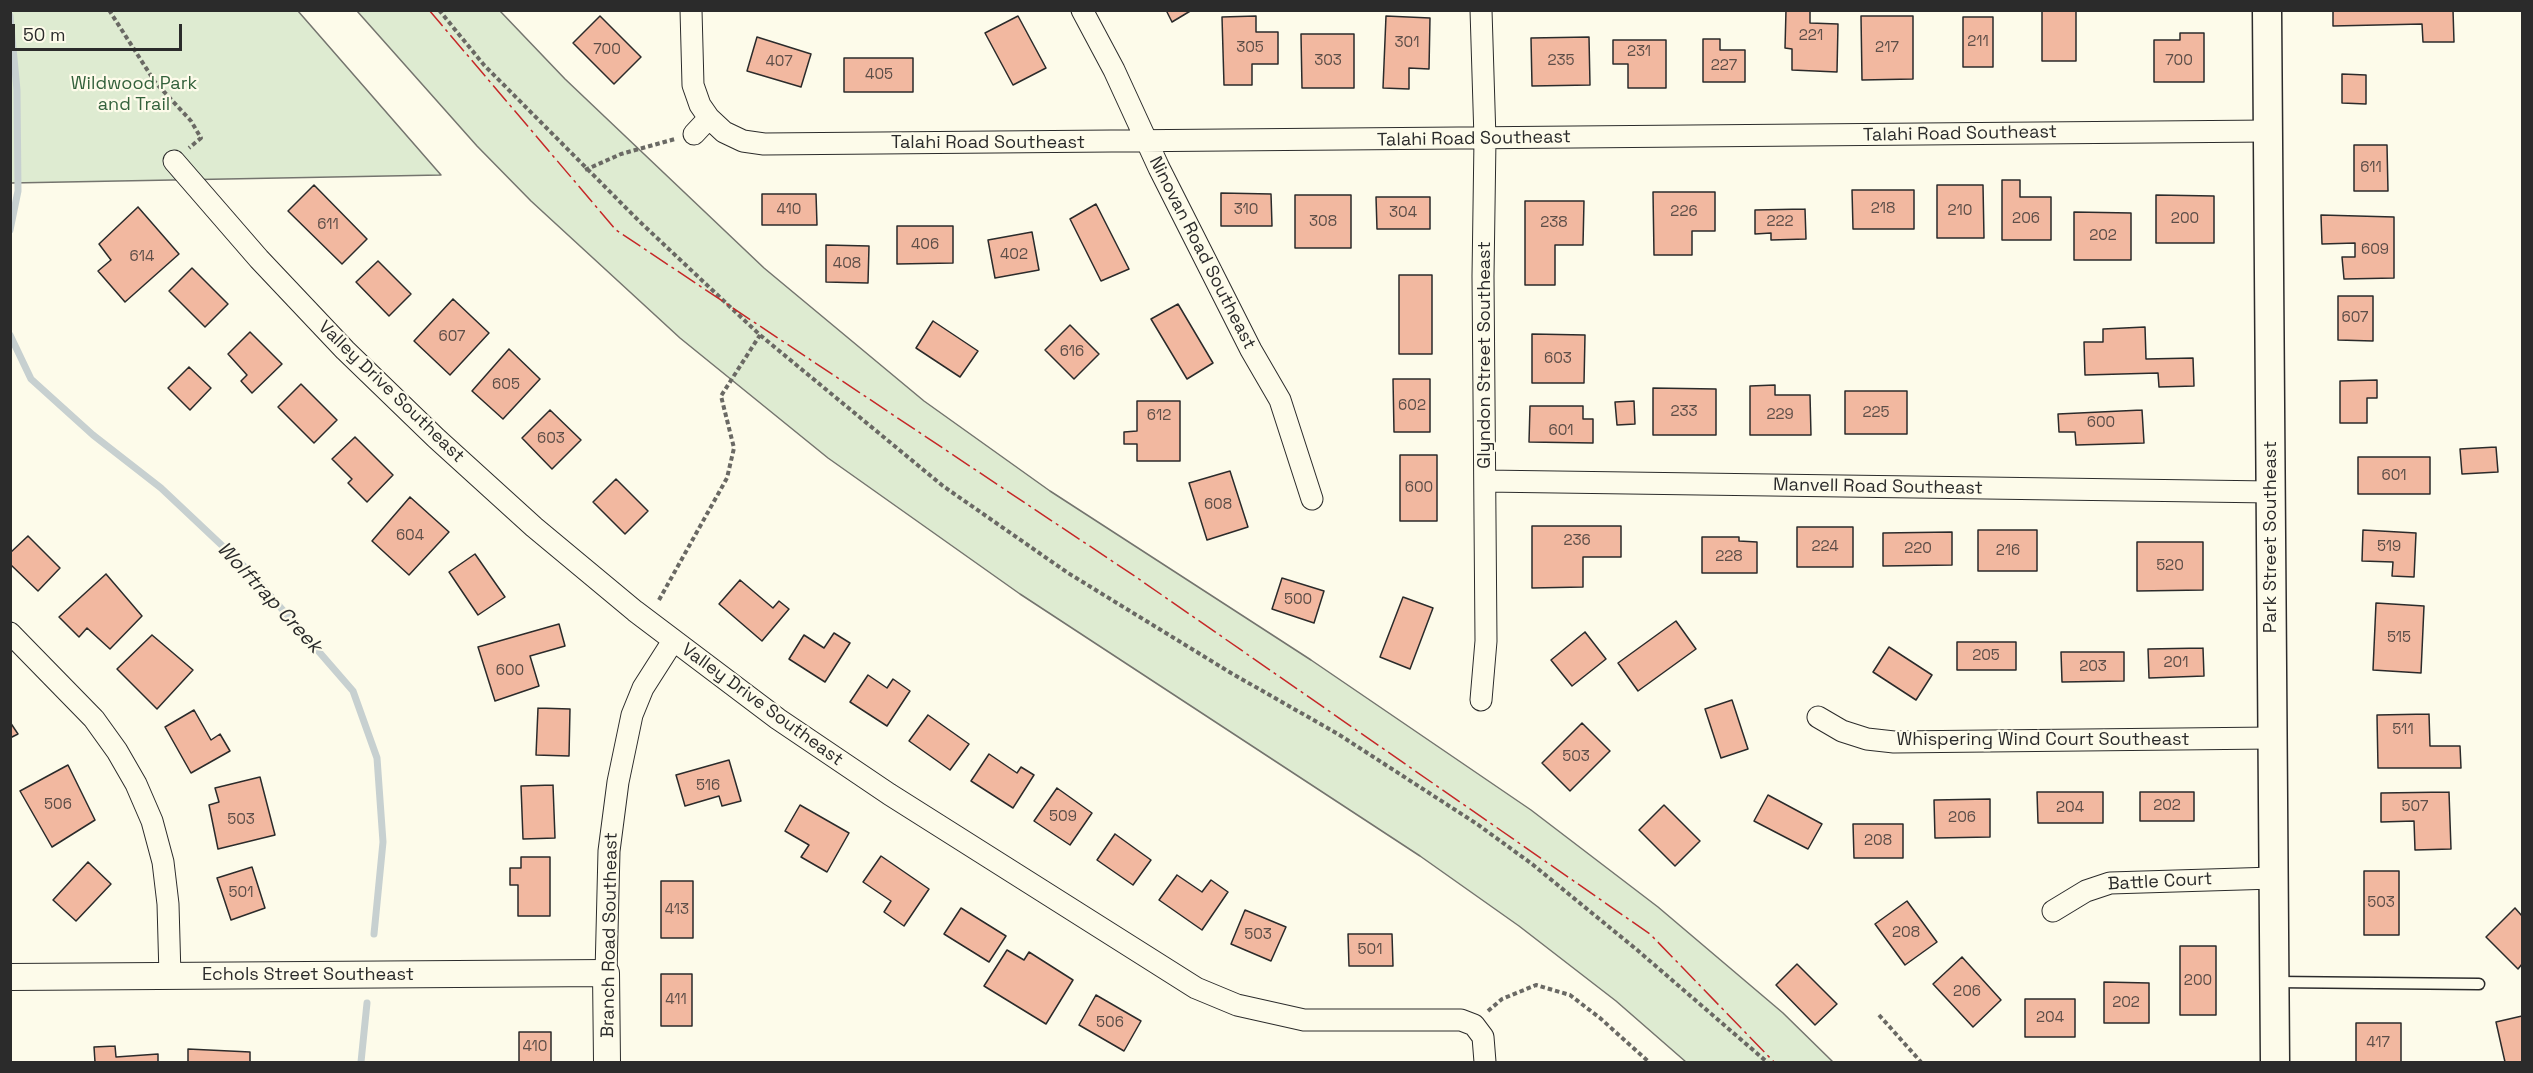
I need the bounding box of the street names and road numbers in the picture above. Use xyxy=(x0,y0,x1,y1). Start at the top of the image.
street label: Talahi Road Southeast xyxy=(1863,122,2057,146)
street label: Talahi Road Southeast xyxy=(1377,127,1571,151)
street label: Talahi Road Southeast xyxy=(891,132,1085,154)
street label: Ninovan Road Southeast xyxy=(1144,153,1260,353)
street label: Glyndon Street Southeast xyxy=(1474,241,1496,469)
street label: Valley Drive Southeast xyxy=(313,317,469,467)
street label: Park Street Southeast xyxy=(2260,441,2282,633)
street label: Manvell Road Southeast xyxy=(1773,474,1983,500)
street label: Valley Drive Southeast xyxy=(677,639,847,771)
street label: Whispering Wind Court Southeast xyxy=(1896,729,2190,751)
street label: Branch Road Southeast xyxy=(597,832,623,1038)
street label: Battle Court xyxy=(2107,868,2213,896)
street label: Echols Street Southeast xyxy=(202,964,414,986)

